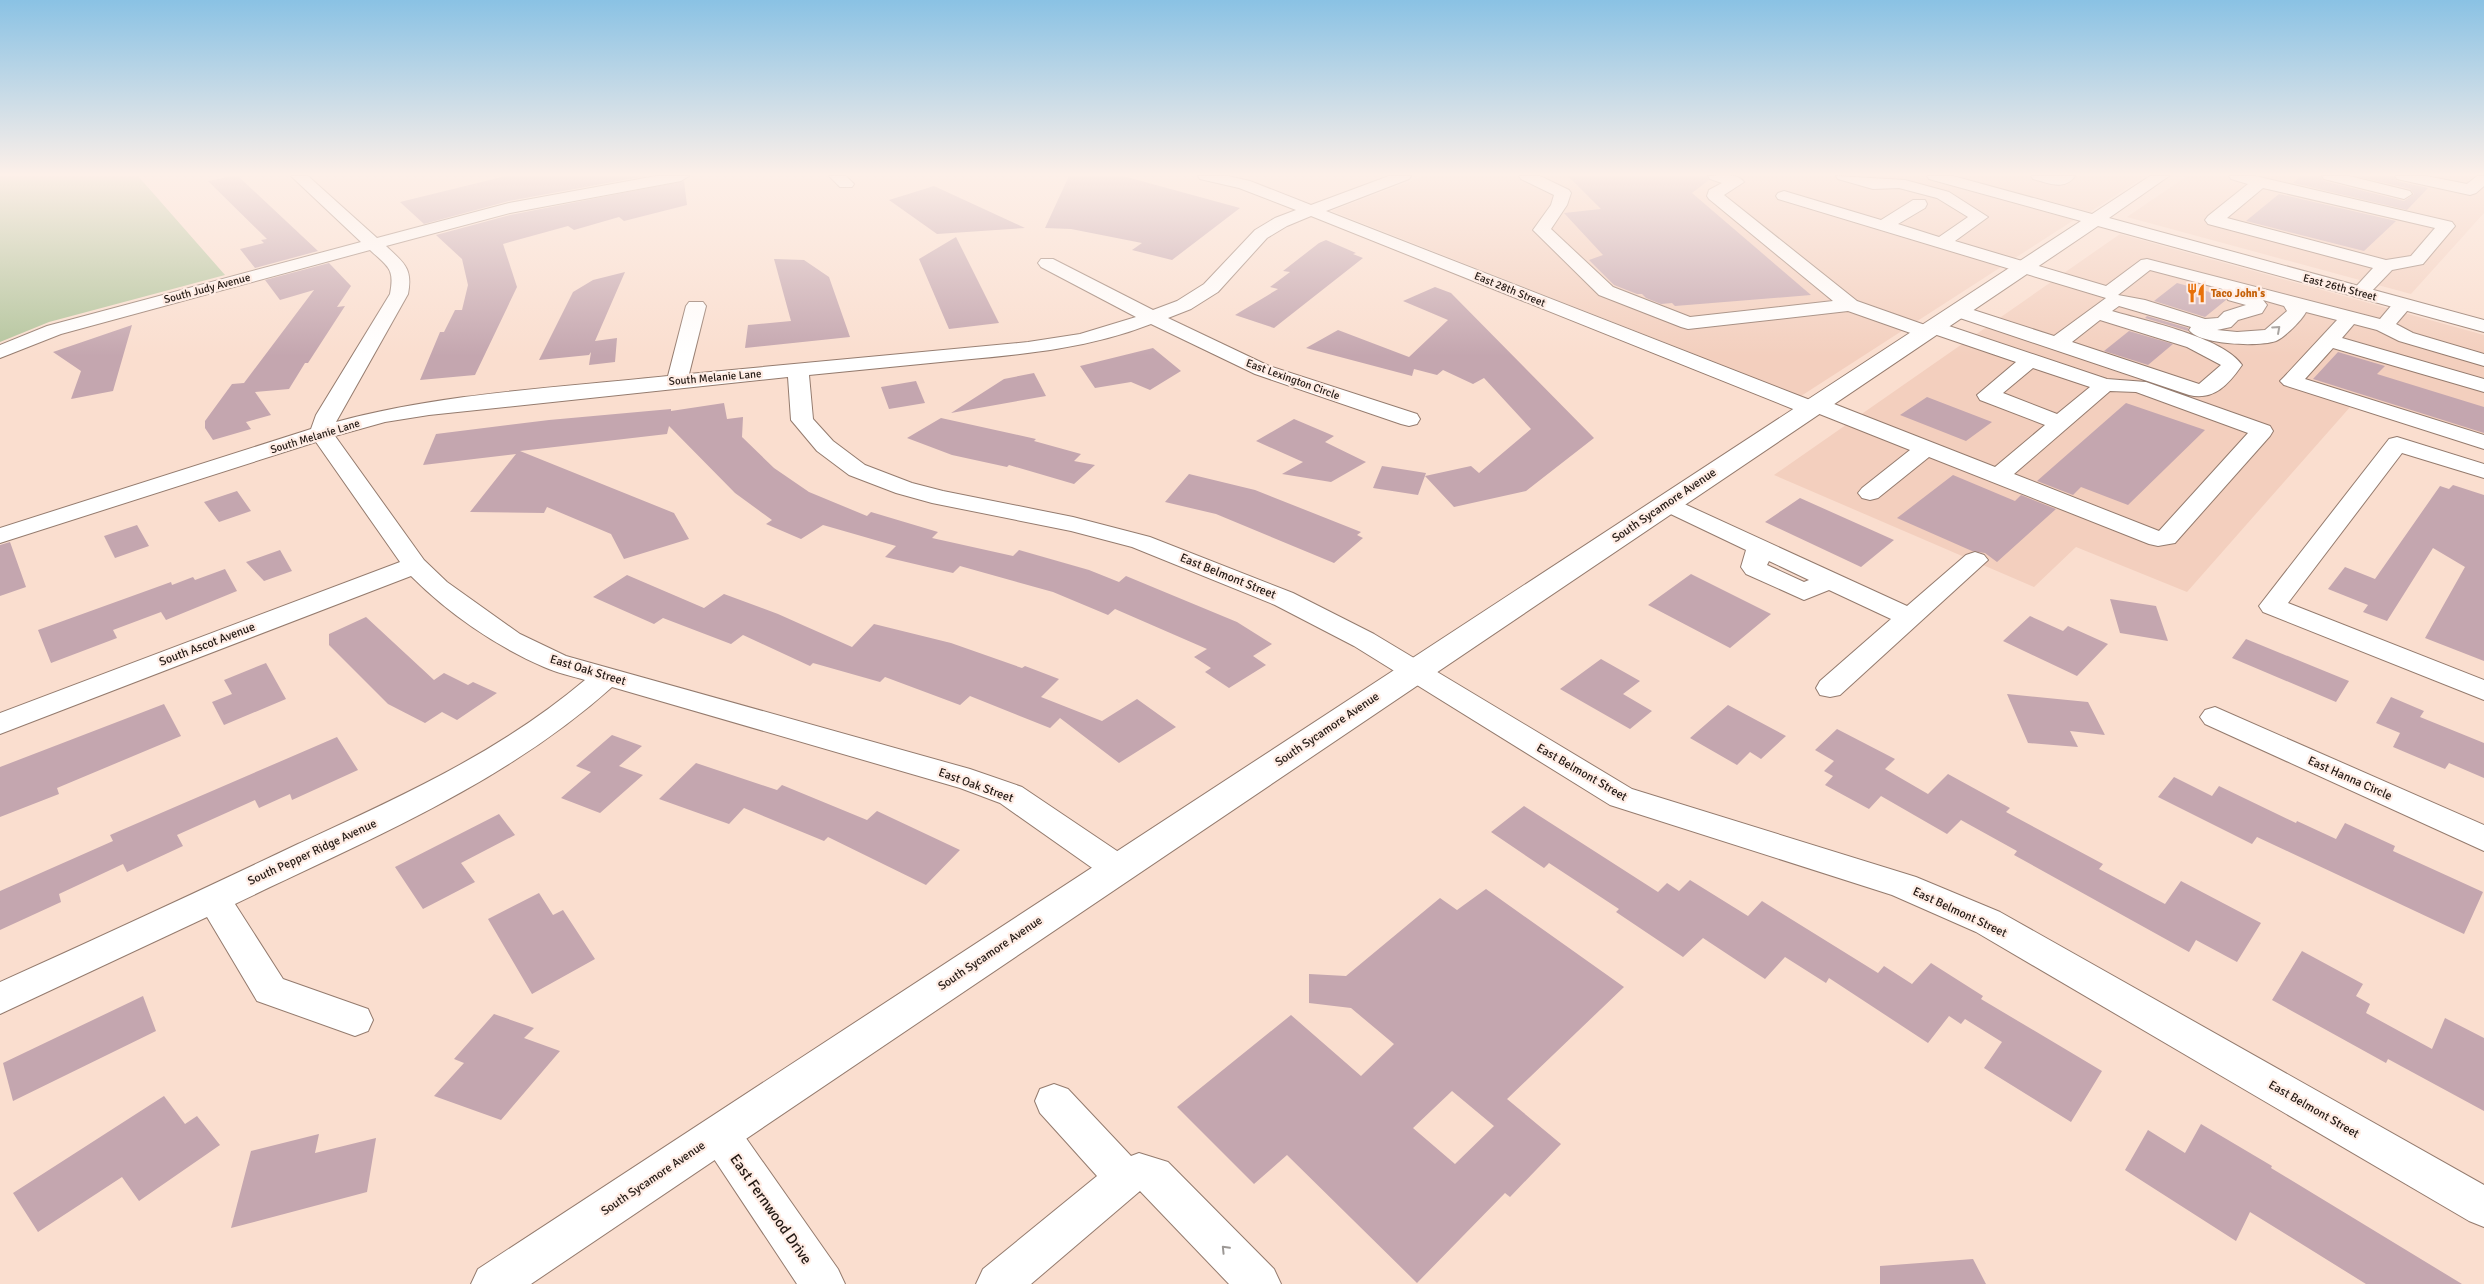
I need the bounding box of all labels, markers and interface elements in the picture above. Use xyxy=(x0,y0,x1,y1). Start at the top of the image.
street label: East 28th Street xyxy=(1472,269,1547,310)
street label: South Judy Avenue xyxy=(163,271,252,306)
street label: East 26th Street xyxy=(2302,271,2378,304)
restaurant icon: Taco John's xyxy=(2185,282,2207,304)
place label: Taco John's xyxy=(2211,287,2265,300)
one-way arrow xyxy=(2272,326,2281,335)
street label: East Lexington Circle xyxy=(1244,356,1341,402)
street label: South Melanie Lane xyxy=(668,367,762,388)
street label: South Melanie Lane xyxy=(269,417,361,456)
street label: South Sycamore Avenue xyxy=(1609,465,1719,546)
street label: East Belmont Street xyxy=(1178,550,1278,603)
street label: South Ascot Avenue xyxy=(157,619,257,670)
street label: East Oak Street xyxy=(548,652,628,689)
street label: South Sycamore Avenue xyxy=(1272,689,1382,770)
street label: East Belmont Street xyxy=(1534,740,1630,804)
street label: East Hanna Circle xyxy=(2305,753,2394,804)
street label: East Oak Street xyxy=(936,765,1015,806)
street label: South Pepper Ridge Avenue xyxy=(245,816,379,889)
street label: East Belmont Street xyxy=(1910,884,2009,941)
street label: South Sycamore Avenue xyxy=(935,913,1045,994)
street label: East Belmont Street xyxy=(2266,1077,2362,1141)
street label: South Sycamore Avenue xyxy=(598,1138,708,1219)
street label: East Fernwood Drive xyxy=(726,1150,816,1268)
one-way arrow xyxy=(1222,1246,1231,1255)

